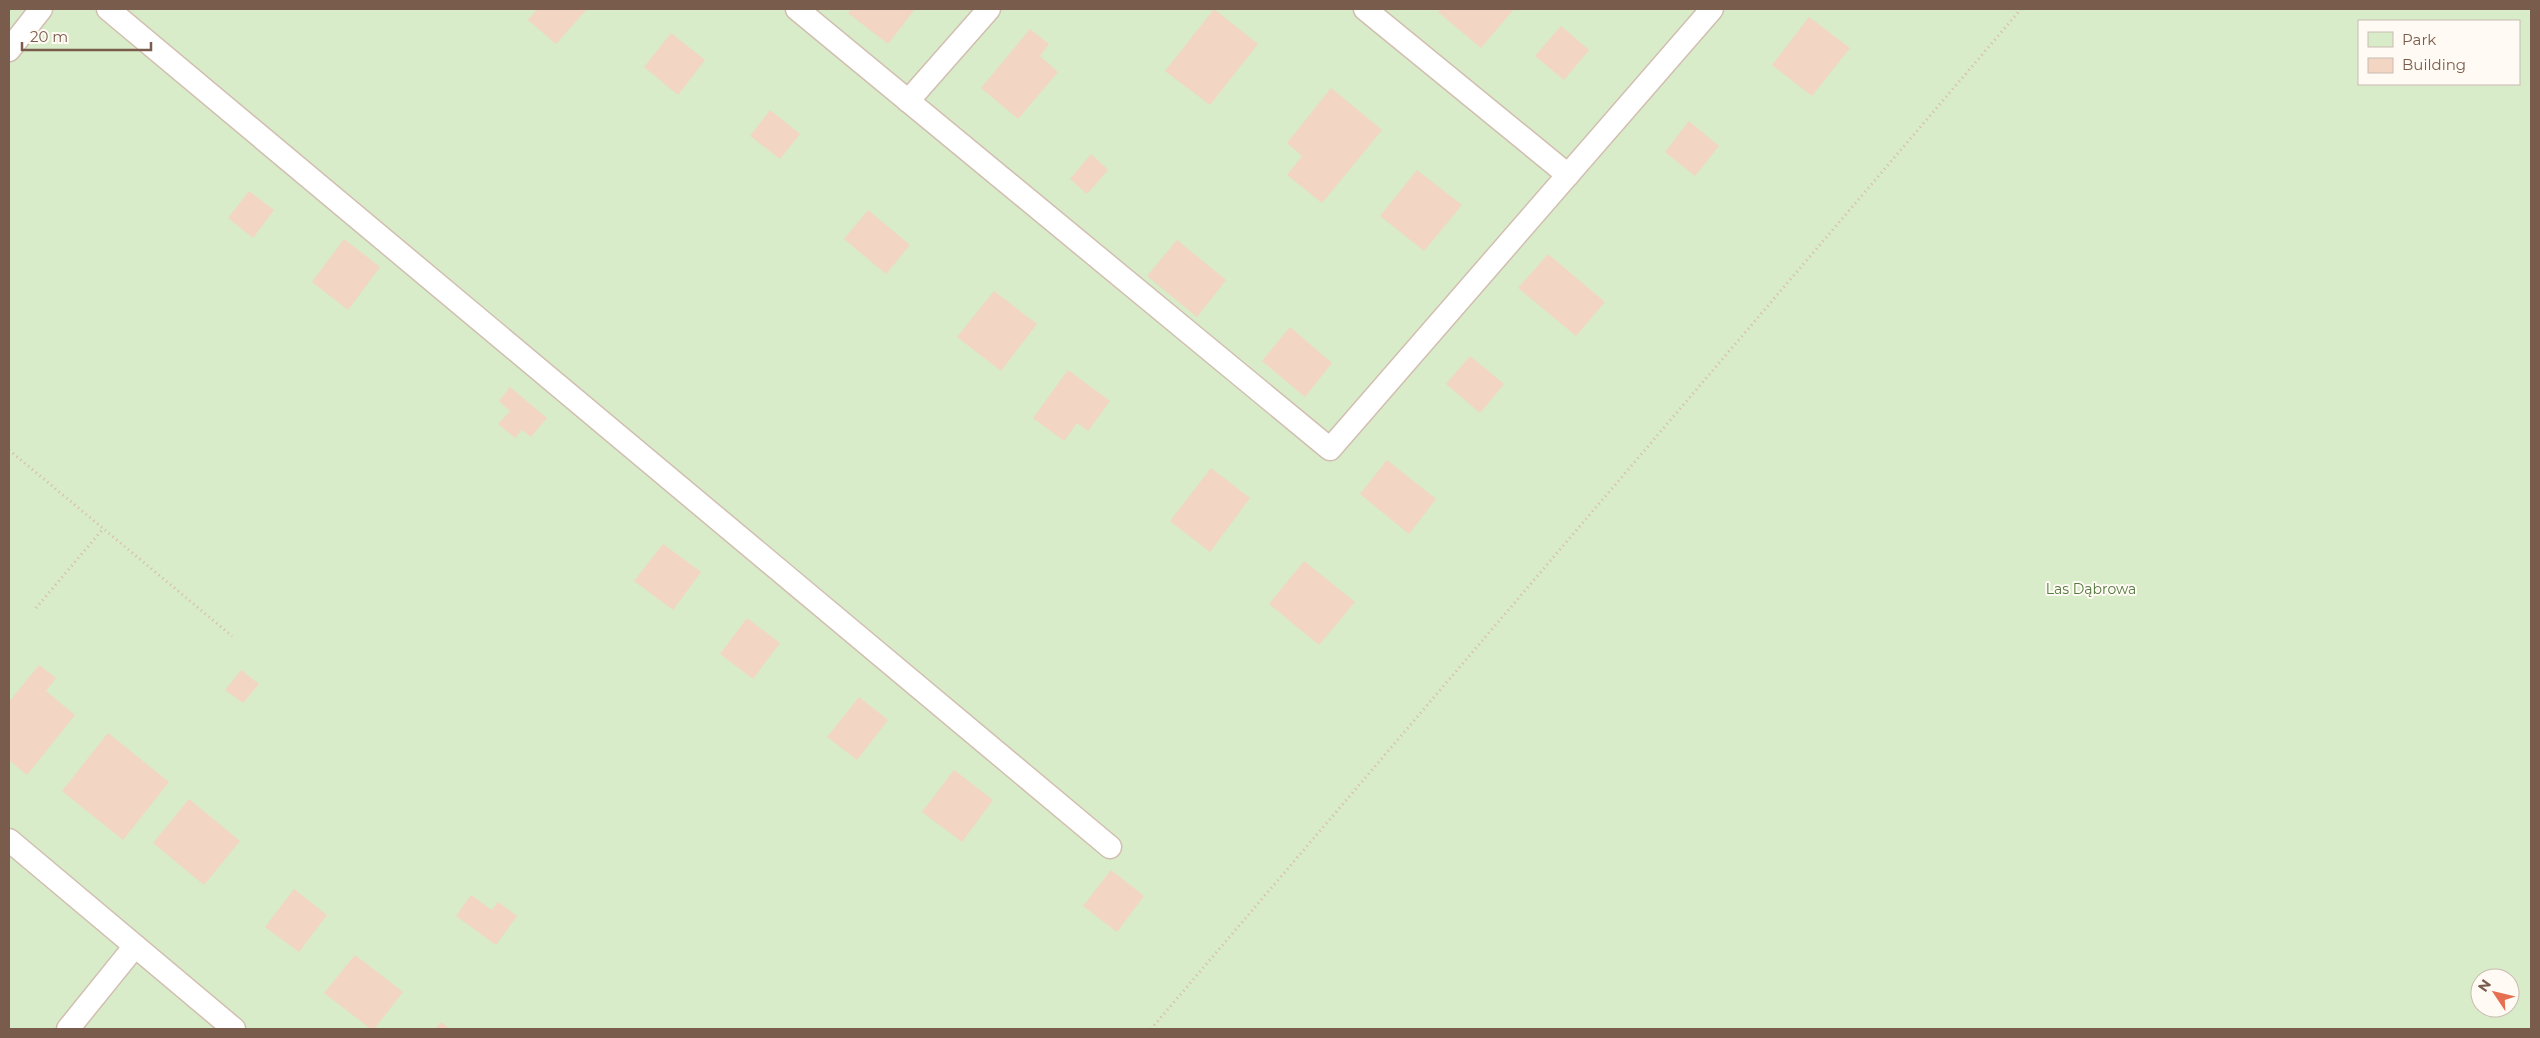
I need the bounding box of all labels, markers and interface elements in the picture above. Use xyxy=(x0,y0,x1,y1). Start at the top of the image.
scale bar xyxy=(22,20,151,52)
legend xyxy=(2358,20,2520,85)
text: 20 m xyxy=(30,27,68,46)
text: Park xyxy=(2402,30,2436,49)
text: Building xyxy=(2402,55,2466,74)
park label: Las Dąbrowa xyxy=(2046,580,2136,598)
north arrow xyxy=(2470,968,2520,1018)
text: N xyxy=(2474,976,2495,995)

